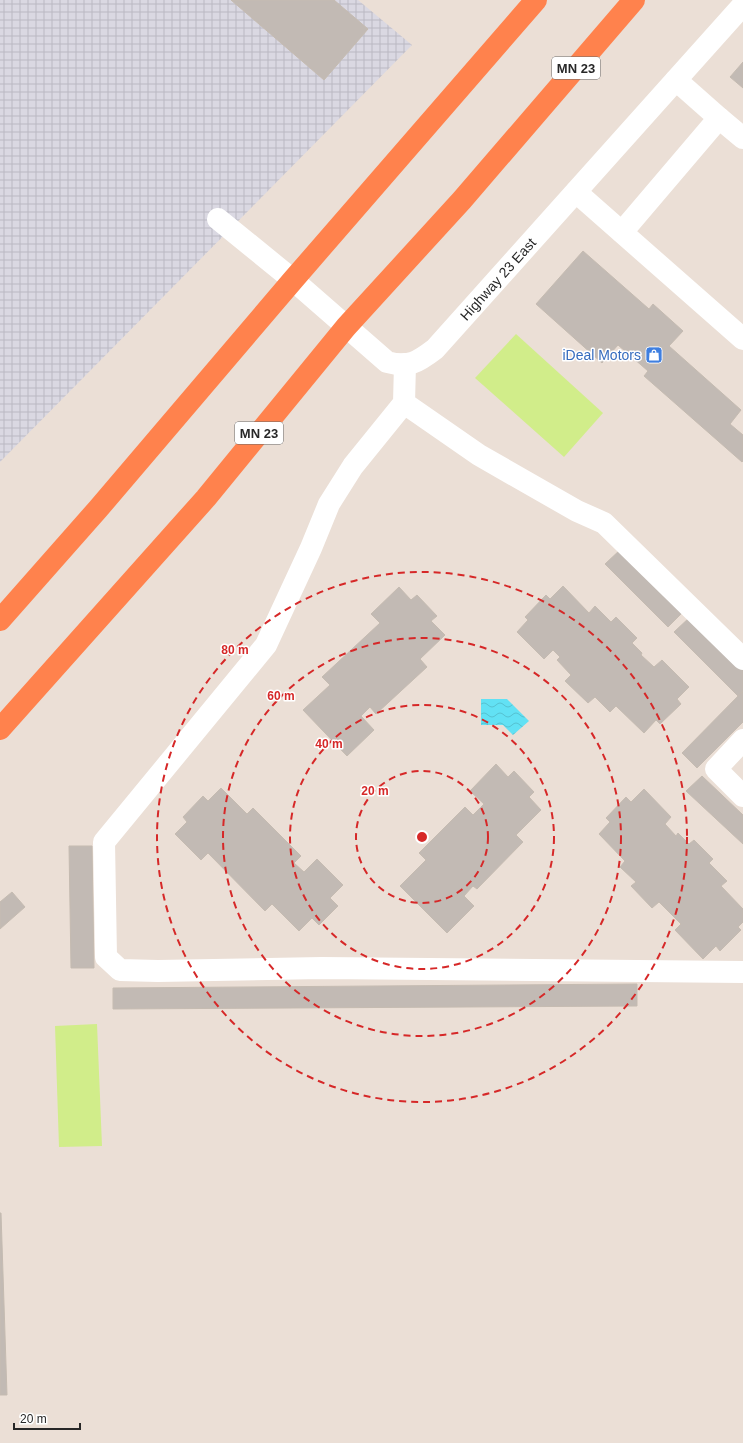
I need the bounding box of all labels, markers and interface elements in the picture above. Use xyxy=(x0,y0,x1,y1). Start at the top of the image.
road number: MN 23 xyxy=(552,57,600,79)
street label: Highway 23 East xyxy=(457,235,539,323)
shop icon: iDeal Motors xyxy=(644,345,664,365)
place label: iDeal Motors xyxy=(562,347,641,363)
road number: MN 23 xyxy=(235,422,283,444)
text: 80 m xyxy=(221,643,249,657)
text: 60 m xyxy=(267,689,295,703)
text: 40 m xyxy=(315,737,343,751)
text: 20 m xyxy=(361,784,389,798)
centre of rings xyxy=(415,830,429,844)
scale bar xyxy=(14,1405,80,1431)
text: 20 m xyxy=(20,1412,47,1426)

